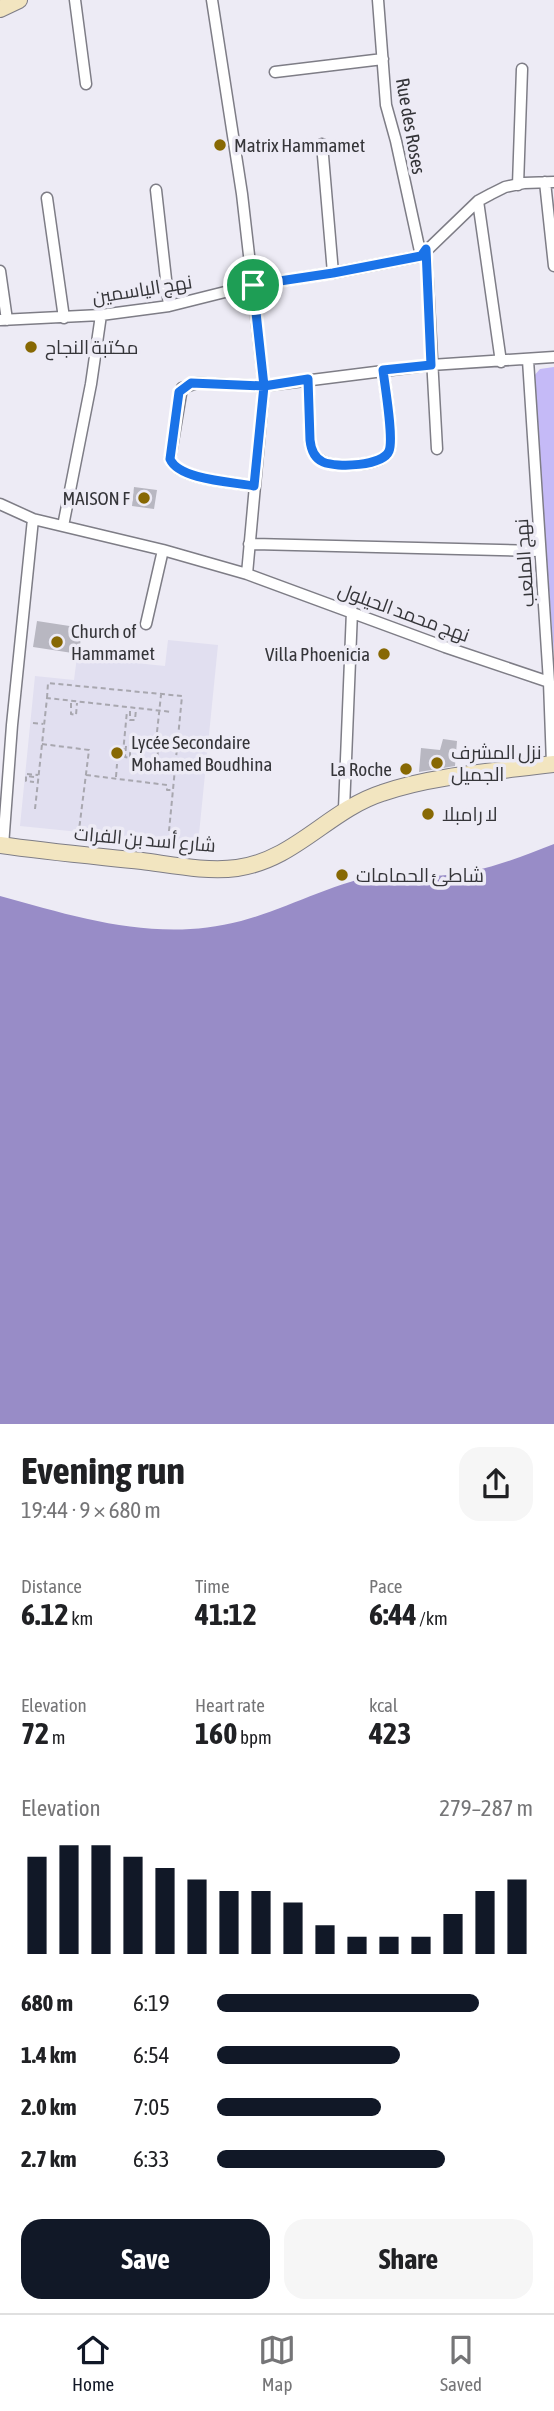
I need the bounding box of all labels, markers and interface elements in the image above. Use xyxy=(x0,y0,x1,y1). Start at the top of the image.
street label: Rue des Roses xyxy=(392,76,430,176)
place label: Matrix Hammamet xyxy=(234,134,365,156)
marker: Matrix Hammamet xyxy=(212,137,228,153)
pin xyxy=(223,255,283,315)
icon: arrive xyxy=(234,266,272,304)
street label: نهج الياسمين xyxy=(90,270,194,311)
place label: مكتبة النجاح xyxy=(45,336,138,361)
marker: مكتبة النجاح xyxy=(23,339,39,355)
place label: MAISON F xyxy=(63,487,130,509)
marker: MAISON F xyxy=(136,490,152,506)
street label: نهج الملعب xyxy=(510,518,541,608)
street label: نهج محمد الحيلول xyxy=(334,578,473,649)
place label: Church of Hammamet xyxy=(71,620,155,664)
marker: Church of Hammamet xyxy=(49,634,65,650)
place label: Villa Phoenicia xyxy=(265,643,370,665)
marker: Villa Phoenicia xyxy=(376,646,392,662)
place label: Lycée Secondaire Mohamed Boudhina xyxy=(131,731,272,775)
place label: نزل المشرف الجميل xyxy=(451,741,542,786)
marker: Lycée Secondaire Mohamed Boudhina xyxy=(109,745,125,761)
marker: نزل المشرف الجميل xyxy=(429,755,445,771)
place label: La Roche xyxy=(330,758,392,780)
marker: La Roche xyxy=(398,761,414,777)
place label: لا رامبلا xyxy=(442,803,497,826)
marker: لا رامبلا xyxy=(420,806,436,822)
street label: شارع أسد بن الفرات xyxy=(73,822,217,859)
place label: شاطئ الحمامات xyxy=(356,864,484,887)
marker: شاطئ الحمامات xyxy=(334,867,350,883)
button: share xyxy=(459,1447,533,1521)
text: Evening run xyxy=(21,1449,185,1492)
text: 19:44 · 9 × 680 m xyxy=(21,1497,161,1523)
text: Distance xyxy=(21,1575,82,1597)
text: Time xyxy=(195,1575,230,1597)
text: Pace xyxy=(369,1575,402,1597)
text: 6.12 xyxy=(21,1597,69,1631)
text: 41:12 xyxy=(195,1597,257,1631)
text: 6:44 xyxy=(369,1597,417,1631)
text: km xyxy=(69,1607,93,1629)
text: /km xyxy=(417,1607,448,1629)
text: Elevation xyxy=(21,1694,87,1716)
text: Heart rate xyxy=(195,1694,265,1716)
text: kcal xyxy=(369,1694,398,1716)
text: 72 xyxy=(21,1716,49,1750)
text: 160 xyxy=(195,1716,237,1750)
text: 423 xyxy=(369,1716,411,1750)
text: m xyxy=(49,1726,66,1748)
text: bpm xyxy=(237,1726,272,1748)
text: Elevation xyxy=(21,1795,101,1821)
text: 279–287 m xyxy=(439,1795,533,1821)
text: 680 m xyxy=(21,1990,73,2016)
text: 6:19 xyxy=(133,1990,170,2016)
text: 1.4 km xyxy=(21,2042,77,2068)
text: 6:54 xyxy=(133,2042,170,2068)
text: 2.0 km xyxy=(21,2094,77,2120)
text: 7:05 xyxy=(133,2094,170,2120)
text: 2.7 km xyxy=(21,2146,77,2172)
text: 6:33 xyxy=(133,2146,170,2172)
button: Save xyxy=(21,2219,270,2299)
button: Share xyxy=(284,2219,533,2299)
tab: Home xyxy=(72,2331,114,2395)
tab: Map xyxy=(258,2331,296,2395)
tab: Saved xyxy=(440,2331,482,2395)

